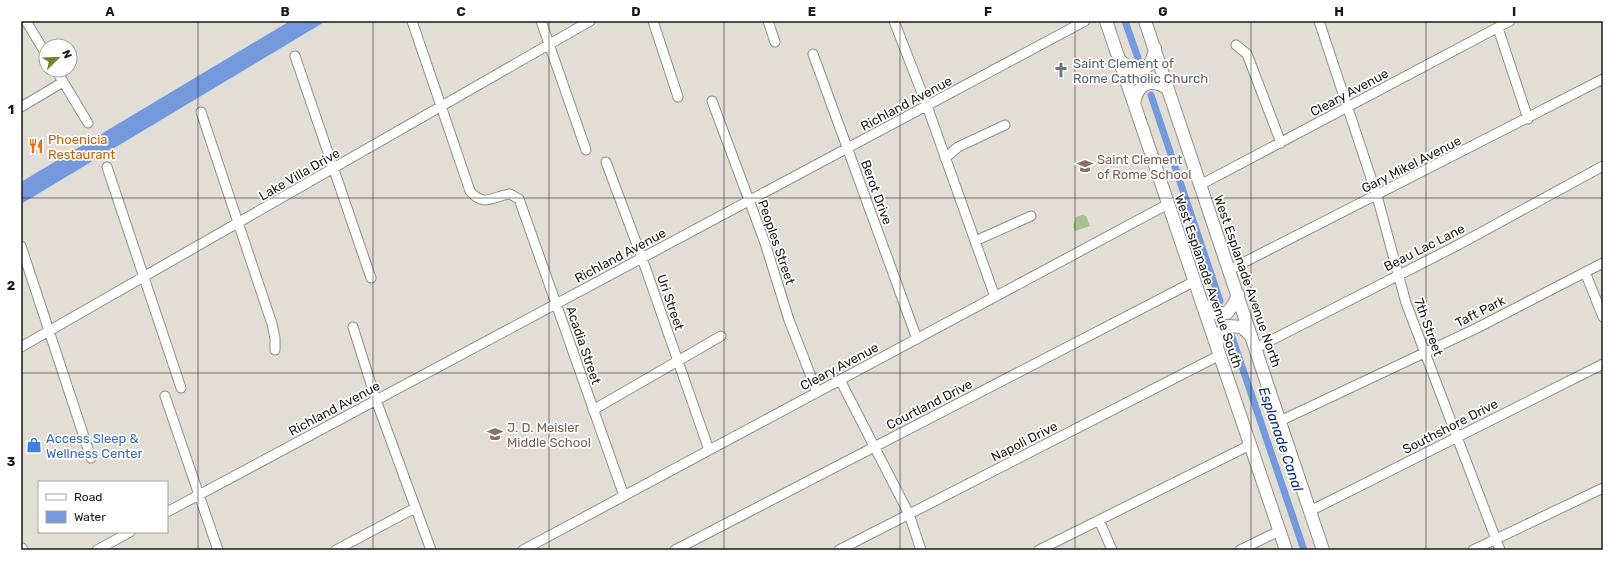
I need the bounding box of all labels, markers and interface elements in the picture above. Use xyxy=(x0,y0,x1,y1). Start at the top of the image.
text: A xyxy=(105,4,115,19)
text: B xyxy=(280,4,290,19)
text: C xyxy=(456,4,466,19)
text: D xyxy=(631,4,641,19)
text: E xyxy=(808,4,816,19)
text: F xyxy=(984,4,992,19)
text: G xyxy=(1158,4,1168,19)
text: H xyxy=(1334,4,1344,19)
text: I xyxy=(1512,4,1516,19)
north arrow xyxy=(38,38,78,78)
text: N xyxy=(59,48,74,61)
place label: Saint Clement of Rome Catholic Church xyxy=(1073,56,1208,86)
church icon: Saint Clement of Rome Catholic Church xyxy=(1052,61,1070,79)
street label: Cleary Avenue xyxy=(1308,66,1391,119)
street label: Richland Avenue xyxy=(858,73,954,134)
text: 1 xyxy=(8,102,14,117)
place label: Phoenicia Restaurant xyxy=(48,132,115,162)
street label: Gary Mikel Avenue xyxy=(1359,133,1463,196)
restaurant icon: Phoenicia Restaurant xyxy=(27,137,45,155)
street label: Lake Villa Drive xyxy=(256,145,342,204)
place label: Saint Clement of Rome School xyxy=(1097,152,1191,182)
school or university icon: Saint Clement of Rome School xyxy=(1076,157,1094,175)
street label: Berot Drive xyxy=(858,158,895,227)
street label: West Esplanade Avenue South xyxy=(1172,192,1245,370)
street label: West Esplanade Avenue North xyxy=(1211,193,1284,369)
street label: Peoples Street xyxy=(755,198,798,286)
street label: Beau Lac Lane xyxy=(1381,221,1467,274)
street label: Richland Avenue xyxy=(572,225,668,286)
street label: Uri Street xyxy=(654,272,687,332)
text: 2 xyxy=(7,278,15,293)
street label: Taft Park xyxy=(1453,292,1508,330)
street label: 7th Street xyxy=(1411,296,1446,358)
street label: Acadia Street xyxy=(563,304,604,386)
street label: Cleary Avenue xyxy=(798,340,881,393)
street label: Courtland Drive xyxy=(884,376,975,433)
street label: Richland Avenue xyxy=(286,378,382,439)
water label: Esplanade Canal xyxy=(1255,385,1307,494)
street label: Southshore Drive xyxy=(1400,396,1500,457)
street label: Napoli Drive xyxy=(989,418,1060,465)
place label: J. D. Meisler Middle School xyxy=(507,420,591,450)
school or university icon: J. D. Meisler Middle School xyxy=(486,425,504,443)
place label: Access Sleep & Wellness Center xyxy=(46,431,142,461)
shop icon: Access Sleep & Wellness Center xyxy=(25,436,43,454)
text: 3 xyxy=(7,454,16,469)
legend xyxy=(38,481,168,533)
text: Road xyxy=(74,490,102,504)
text: Water xyxy=(74,510,106,524)

